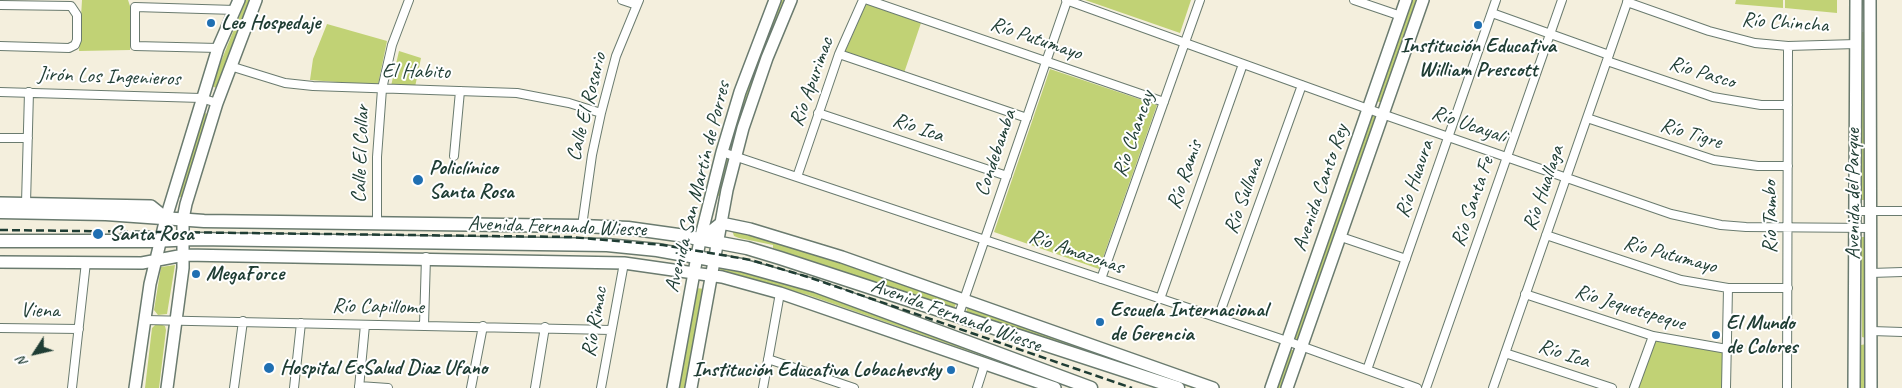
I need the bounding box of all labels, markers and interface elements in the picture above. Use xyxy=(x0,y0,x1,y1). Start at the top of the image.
street label: Río Chincha xyxy=(1741,7,1829,39)
place label: Leo Hospedaje xyxy=(221,10,320,36)
street label: Río Putumayo xyxy=(987,12,1085,66)
marker: Leo Hospedaje xyxy=(205,17,217,29)
marker: Institución Educativa William Prescott xyxy=(1472,19,1484,31)
place label: Institución Educativa William Prescott xyxy=(1400,33,1556,83)
street label: Río Apurimac xyxy=(784,34,840,130)
street label: Calle El Rosario xyxy=(561,50,613,164)
street label: Río Pasco xyxy=(1666,51,1738,95)
street label: El Habito xyxy=(382,59,450,85)
street label: Jirón Los Ingenieros xyxy=(37,62,181,92)
street label: Avenida San Martín de Porres xyxy=(660,79,736,295)
street label: Río Chancay xyxy=(1108,88,1160,180)
street label: Río Ucayali xyxy=(1428,100,1510,150)
street label: Calle El Collar xyxy=(347,104,375,204)
street label: Condebamba xyxy=(969,107,1023,199)
street label: Río Ica xyxy=(889,108,947,148)
street label: Río Tigre xyxy=(1657,113,1725,155)
street label: Avenida Canto Rey xyxy=(1288,121,1354,255)
street label: Avenida del Parque xyxy=(1840,128,1866,260)
street label: Río Ramis xyxy=(1162,137,1208,213)
street label: Río Huaura xyxy=(1390,137,1440,221)
street label: Río Huallaga xyxy=(1518,142,1570,234)
street label: Río Santa Fe xyxy=(1446,154,1500,250)
place label: Policlínico Santa Rosa xyxy=(429,155,514,205)
street label: Río Sullana xyxy=(1219,155,1269,237)
marker: Policlínico Santa Rosa xyxy=(411,173,425,187)
street label: Río Tambo xyxy=(1757,181,1783,253)
street label: Avenida Fernando Wiesse xyxy=(467,211,647,243)
place label: Santa Rosa xyxy=(109,221,194,247)
street label: Río Amazonas xyxy=(1025,224,1127,280)
marker: Santa Rosa xyxy=(91,227,105,241)
street label: Río Putumayo xyxy=(1621,230,1719,280)
place label: MegaForce xyxy=(206,261,284,287)
marker: MegaForce xyxy=(190,268,202,280)
street label: Avenida Fernando Wiesse xyxy=(868,274,1044,358)
street label: Río Jequetepeque xyxy=(1572,279,1688,337)
street label: Río Rimac xyxy=(576,285,614,359)
street label: Río Capillome xyxy=(332,294,424,320)
place label: Escuela Internacional de Gerencia xyxy=(1110,297,1268,347)
street label: Viena xyxy=(20,298,60,324)
place label: El Mundo de Colores xyxy=(1726,310,1797,360)
marker: Escuela Internacional de Gerencia xyxy=(1094,316,1106,328)
north arrow xyxy=(10,328,60,378)
marker: El Mundo de Colores xyxy=(1710,329,1722,341)
street label: Río Ica xyxy=(1535,334,1593,374)
text: N xyxy=(13,353,32,370)
place label: Hospital EsSalud Diaz Ufano xyxy=(280,355,487,381)
place label: Institución Educativa Lobachevsky xyxy=(692,357,941,383)
marker: Hospital EsSalud Diaz Ufano xyxy=(262,361,276,375)
marker: Institución Educativa Lobachevsky xyxy=(945,364,957,376)

